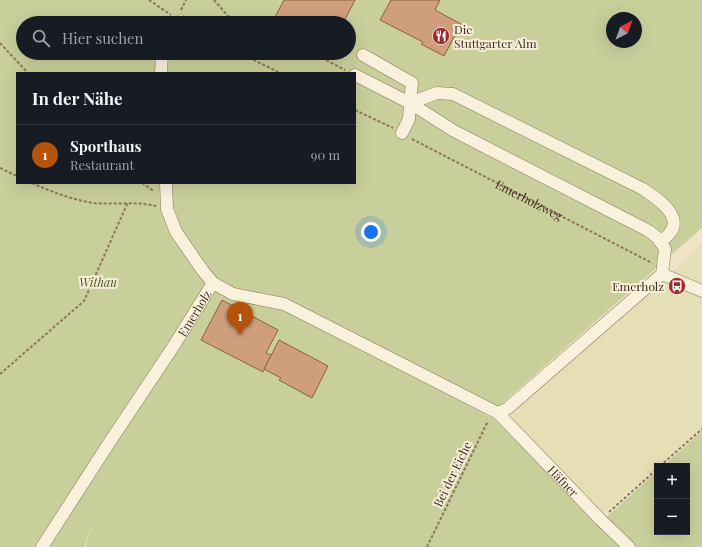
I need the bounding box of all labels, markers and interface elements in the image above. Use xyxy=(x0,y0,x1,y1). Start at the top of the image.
north arrow xyxy=(606,12,642,48)
search box xyxy=(16,16,356,60)
place label: Die Stuttgarter Alm xyxy=(454,21,537,51)
restaurant icon: Die Stuttgarter Alm xyxy=(431,26,451,46)
icon: search xyxy=(30,27,52,49)
text: Hier suchen xyxy=(62,28,144,48)
text: In der Nähe xyxy=(32,87,123,109)
text: Sporthaus xyxy=(70,136,141,156)
text: 1 xyxy=(43,146,47,163)
text: 90 m xyxy=(311,146,340,163)
text: Restaurant xyxy=(70,156,134,173)
street label: Emerholzweg xyxy=(493,176,566,224)
your location xyxy=(361,222,381,242)
park label: Withau xyxy=(79,274,117,290)
bus stop icon: Emerholz xyxy=(667,276,687,296)
place label: Emerholz xyxy=(612,278,664,294)
street label: Emerholz xyxy=(174,287,215,339)
pin: 1 xyxy=(227,302,253,335)
street label: Bei der Eiche xyxy=(429,439,475,509)
street label: Häfner xyxy=(545,462,583,500)
map controls xyxy=(654,463,690,535)
button: + xyxy=(654,463,690,499)
button: − xyxy=(654,499,690,535)

